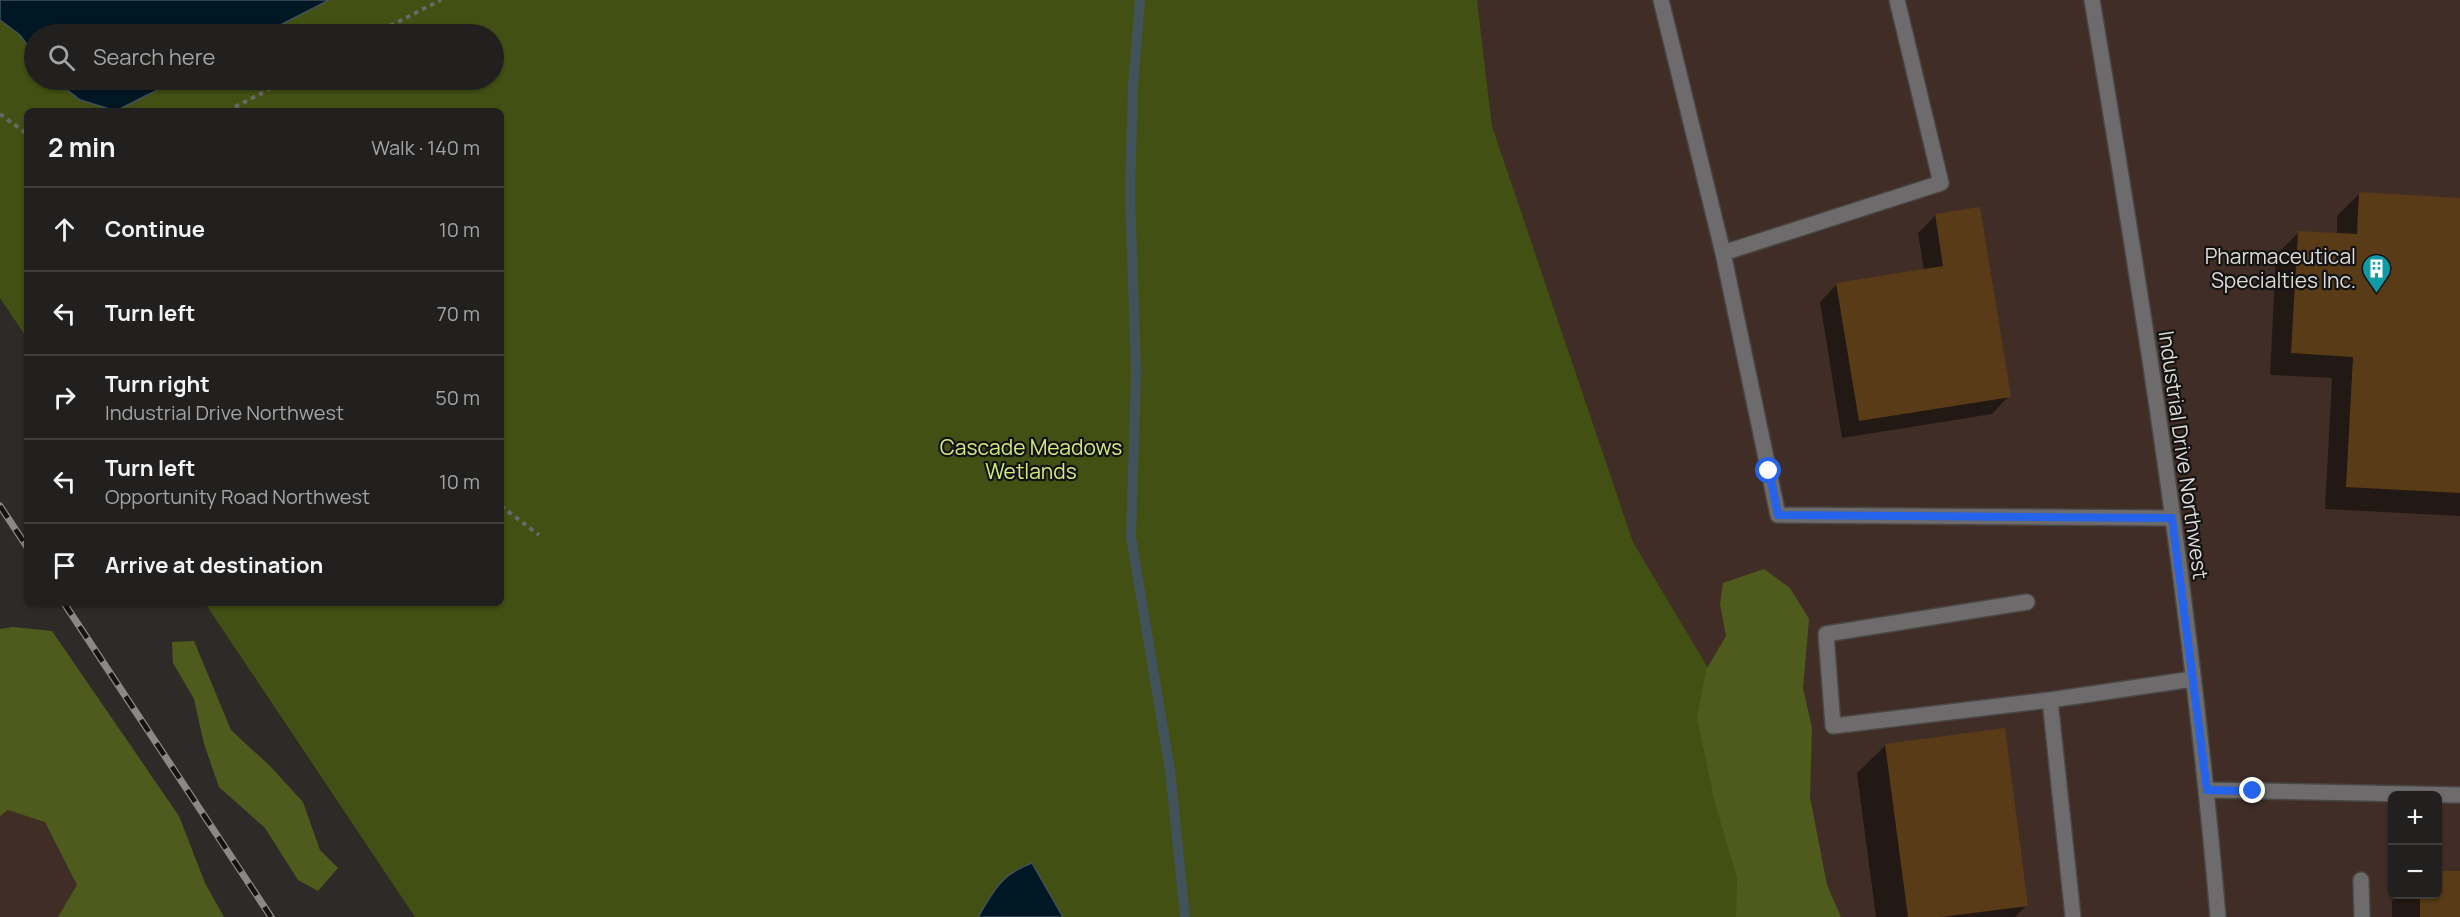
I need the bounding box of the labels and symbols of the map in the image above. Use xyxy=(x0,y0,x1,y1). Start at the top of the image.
place label: Pharmaceutical Specialties Inc. xyxy=(2205,242,2356,294)
building icon: Pharmaceutical Specialties Inc. xyxy=(2361,252,2393,294)
street label: Industrial Drive Northwest xyxy=(2153,329,2215,581)
park label: Cascade Meadows Wetlands xyxy=(940,433,1122,485)
route start xyxy=(1755,457,1781,483)
route end xyxy=(2239,777,2265,803)

